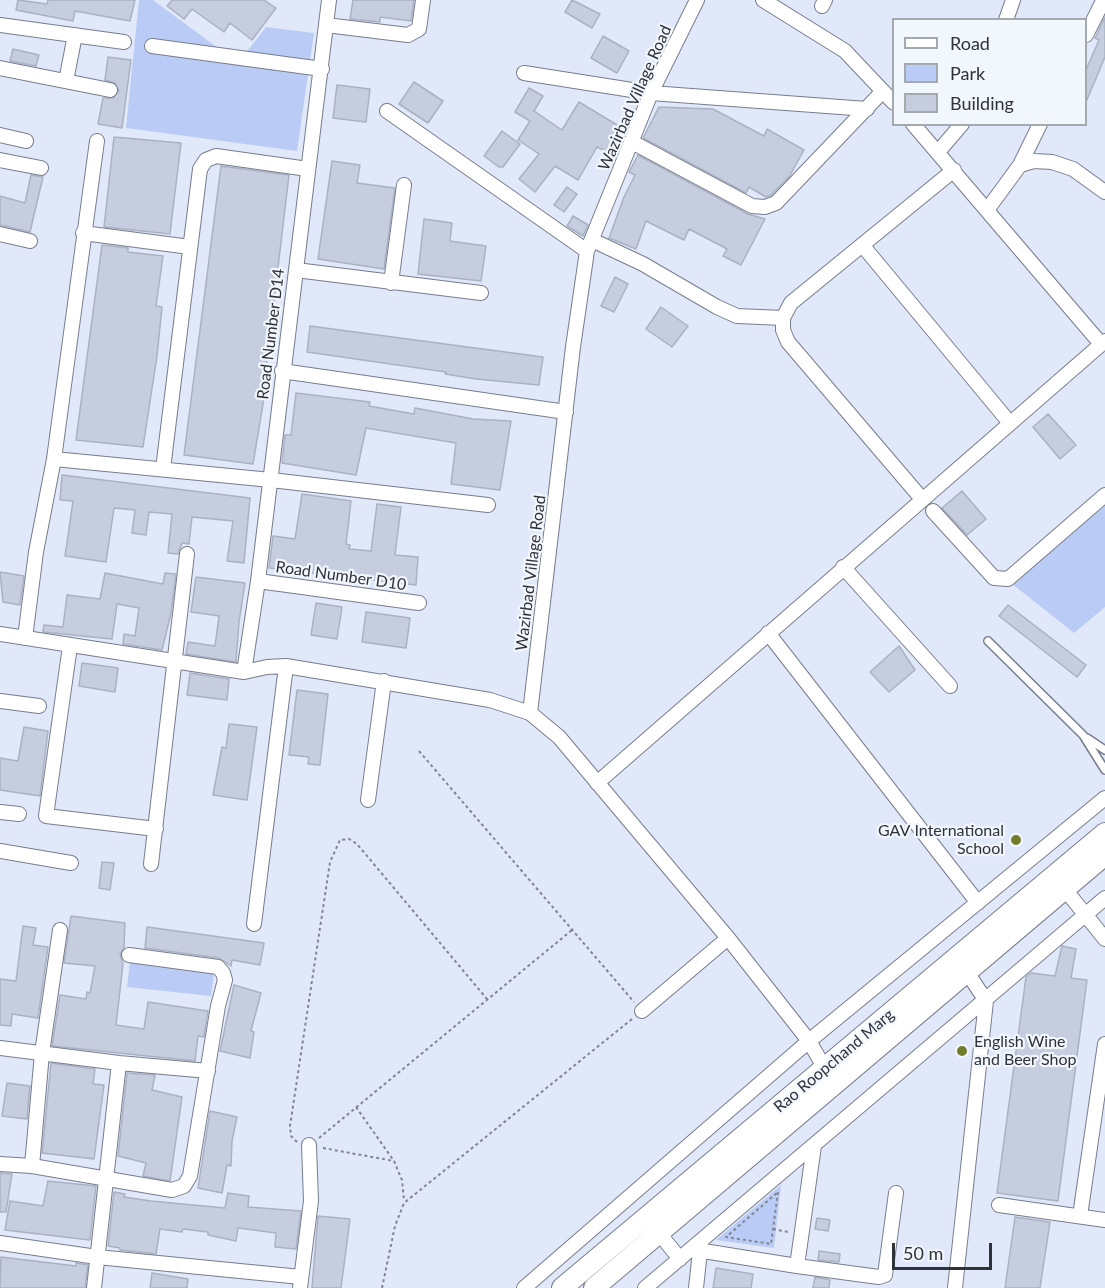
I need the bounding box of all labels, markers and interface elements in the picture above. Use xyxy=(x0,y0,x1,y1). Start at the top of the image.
legend xyxy=(892,18,1087,126)
street label: Wazirbad Village Road xyxy=(594,22,676,174)
text: Road xyxy=(950,32,990,54)
text: Park xyxy=(950,62,985,84)
text: Building xyxy=(950,92,1014,114)
street label: Road Number D14 xyxy=(253,267,289,401)
street label: Wazirbad Village Road xyxy=(512,494,550,652)
street label: Road Number D10 xyxy=(274,557,408,595)
place label: GAV International School xyxy=(878,821,1004,859)
marker: GAV International School xyxy=(1009,833,1023,847)
street label: Rao Roopchand Marg xyxy=(770,1005,898,1117)
place label: English Wine and Beer Shop xyxy=(974,1032,1076,1070)
marker: English Wine and Beer Shop xyxy=(955,1044,969,1058)
scale bar xyxy=(895,1231,996,1269)
text: 50 m xyxy=(903,1242,943,1264)

